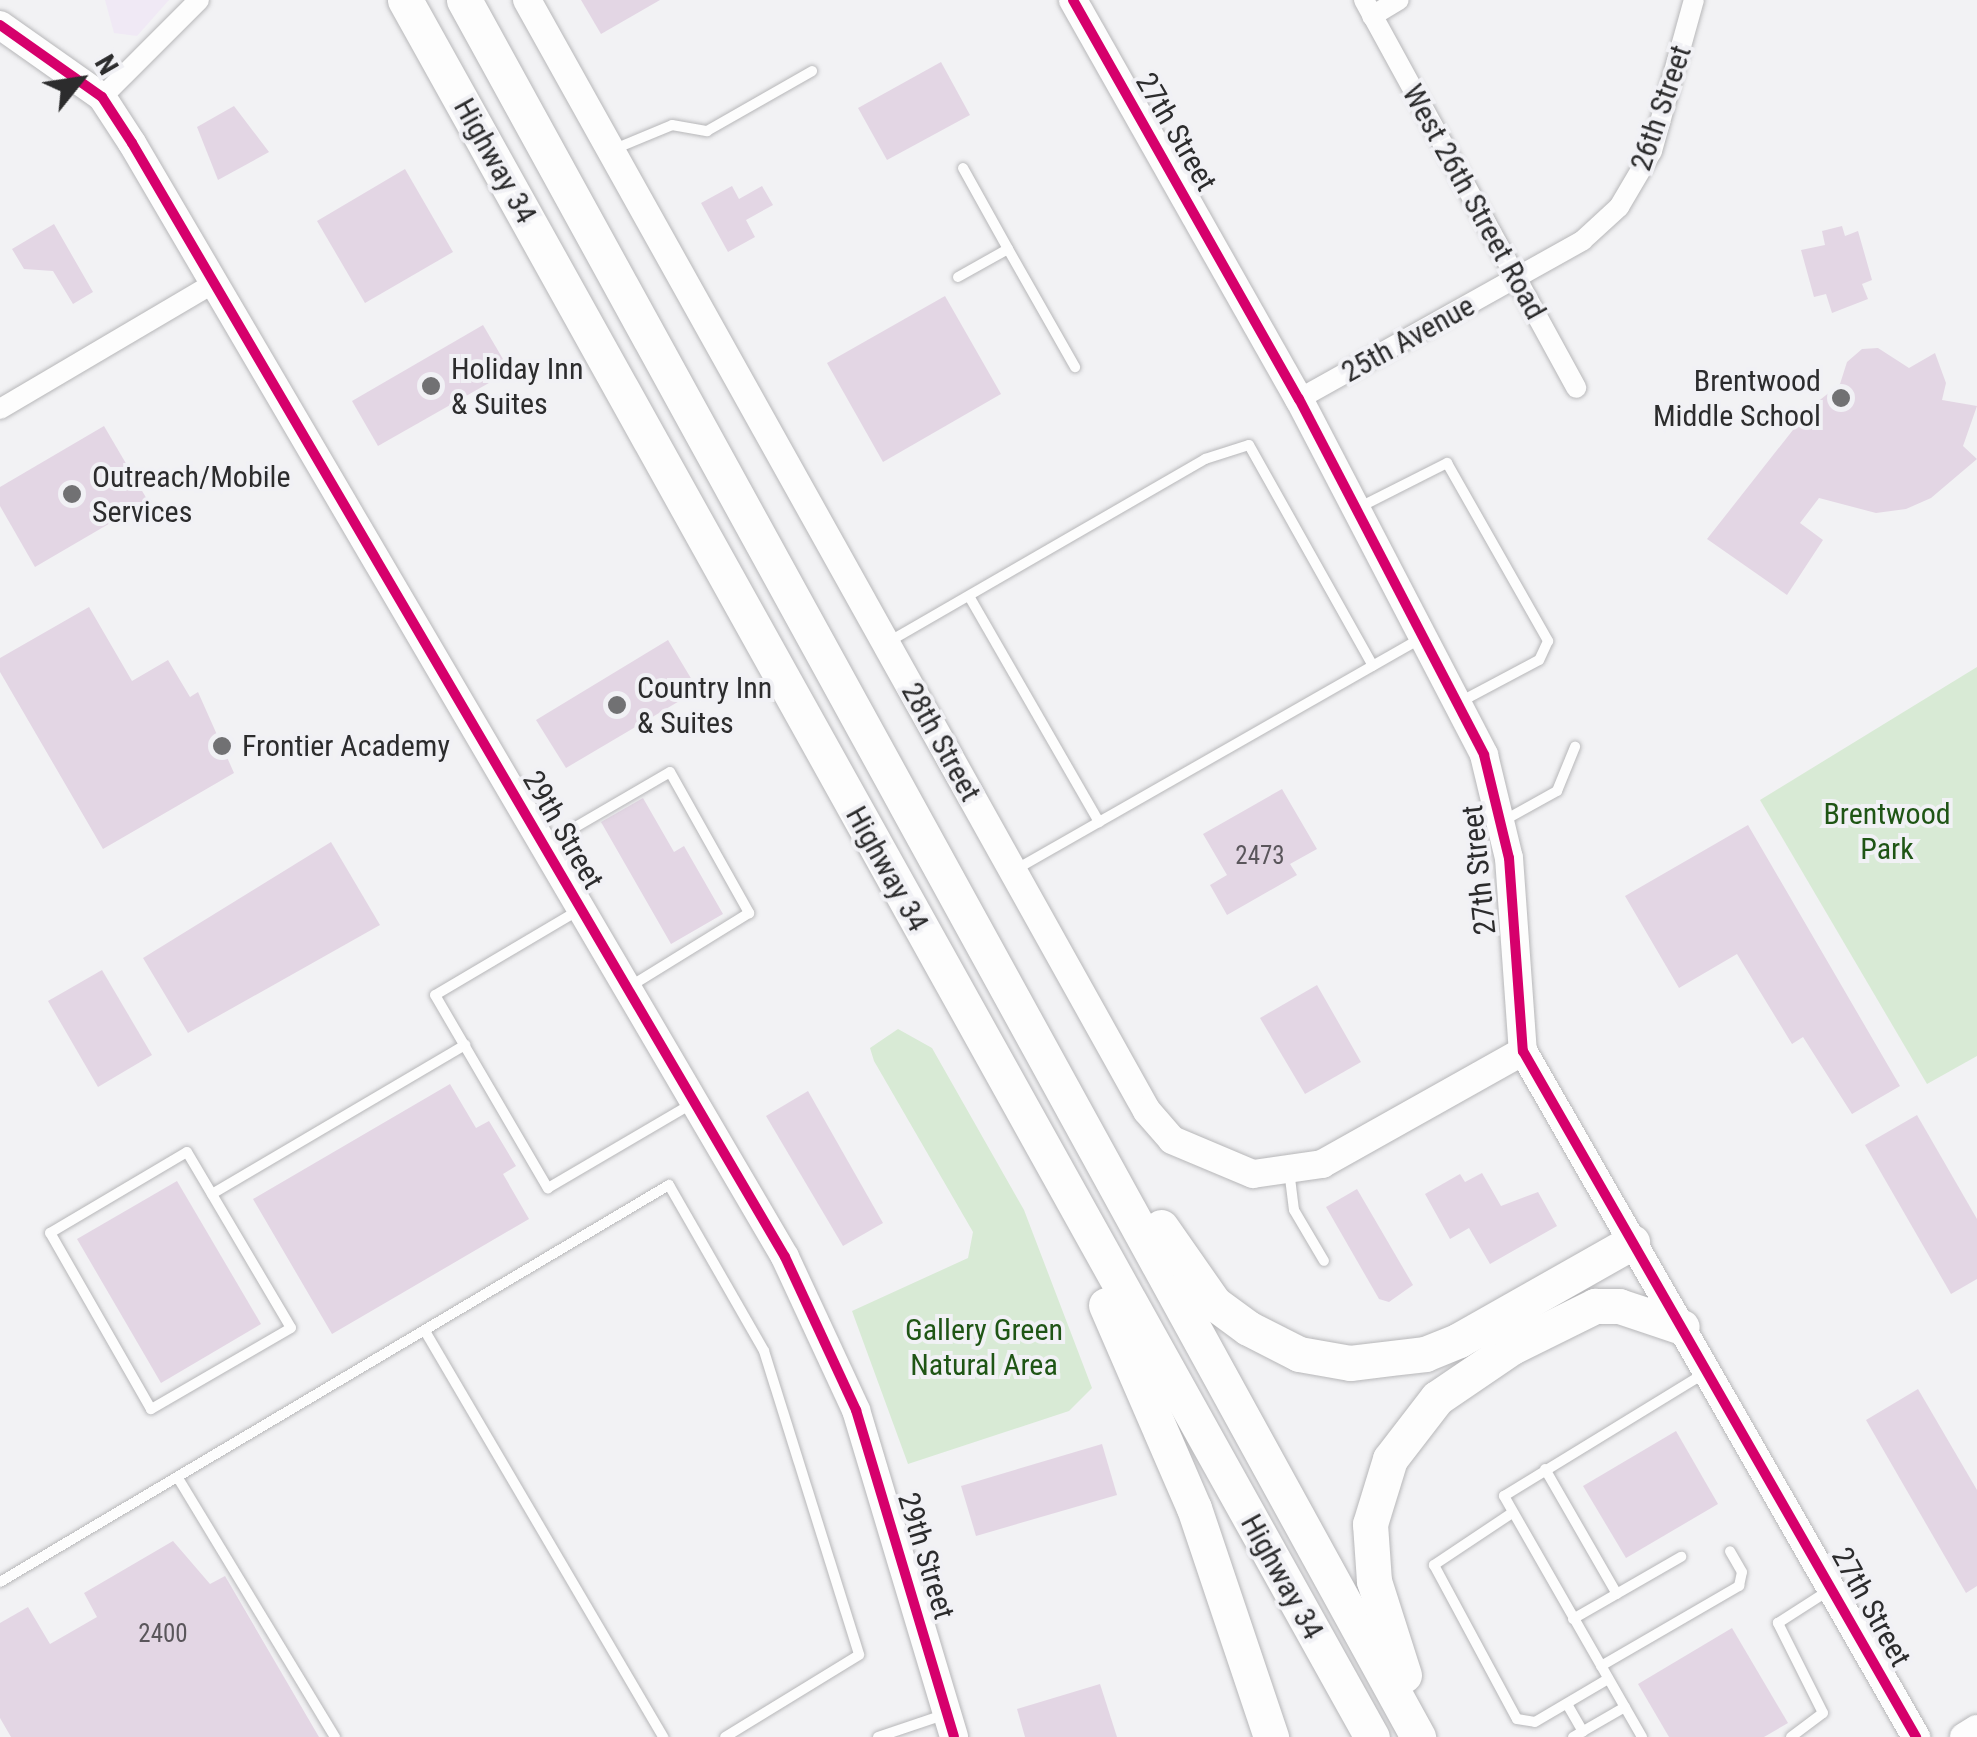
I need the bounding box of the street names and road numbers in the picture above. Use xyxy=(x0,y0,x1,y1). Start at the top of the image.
street label: 26th Street xyxy=(1623,41,1699,175)
street label: 27th Street xyxy=(1128,67,1224,197)
street label: West 26th Street Road xyxy=(1394,78,1554,326)
street label: Highway 34 xyxy=(446,92,544,230)
street label: 25th Avenue xyxy=(1335,288,1481,390)
street label: 28th Street xyxy=(894,676,988,808)
street label: 29th Street xyxy=(515,765,611,895)
street label: Highway 34 xyxy=(838,800,936,938)
street label: 27th Street xyxy=(1454,803,1504,937)
street label: 29th Street xyxy=(890,1488,962,1624)
street label: Highway 34 xyxy=(1233,1508,1331,1646)
street label: 27th Street xyxy=(1824,1541,1918,1673)

